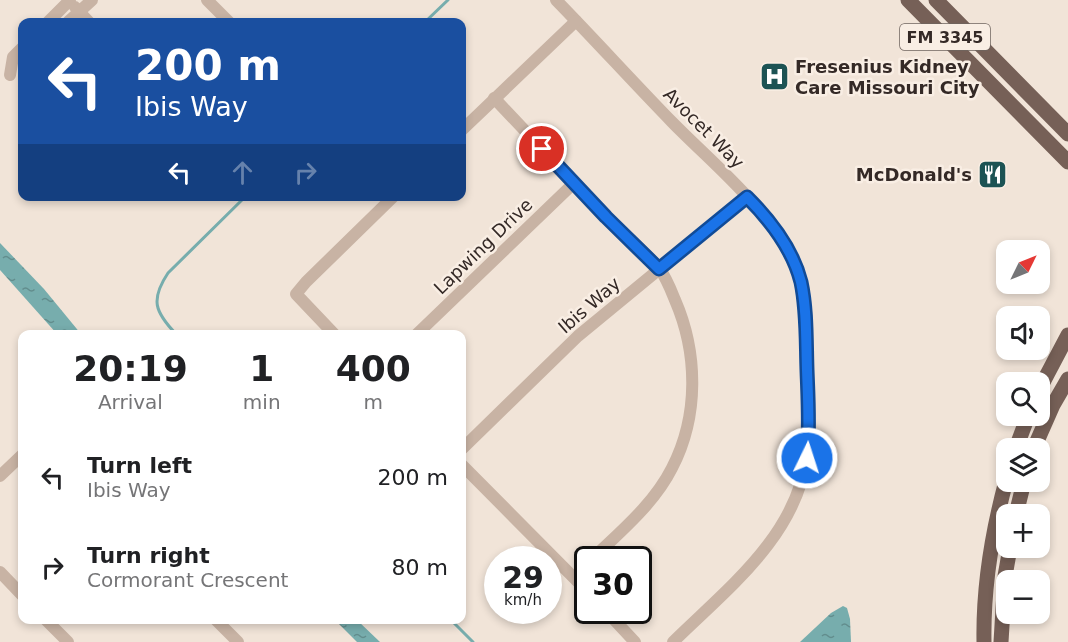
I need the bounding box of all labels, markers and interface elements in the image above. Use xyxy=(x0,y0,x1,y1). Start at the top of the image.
road number: FM 3345 xyxy=(900,24,990,50)
text: 200 m xyxy=(135,41,281,90)
icon: left xyxy=(36,42,114,120)
place label: Fresenius Kidney Care Missouri City xyxy=(795,56,980,98)
hospital icon: Fresenius Kidney Care Missouri City xyxy=(758,60,790,92)
street label: Avocet Way xyxy=(659,83,749,173)
text: Ibis Way xyxy=(135,91,248,122)
pin xyxy=(516,123,567,174)
icon: arrive xyxy=(525,132,558,165)
icon: left xyxy=(163,156,196,189)
icon: ahead xyxy=(226,156,259,189)
icon: right xyxy=(289,156,322,189)
restaurant icon: McDonald's xyxy=(977,158,1009,190)
place label: McDonald's xyxy=(856,164,972,185)
street label: Lapwing Drive xyxy=(429,194,537,298)
north arrow xyxy=(996,240,1050,294)
map controls xyxy=(996,240,1050,624)
street label: Ibis Way xyxy=(554,272,625,338)
button: sound xyxy=(996,306,1050,360)
text: 20:19 xyxy=(73,348,188,389)
text: 1 xyxy=(249,348,274,389)
text: 400 xyxy=(336,348,411,389)
button: search xyxy=(996,372,1050,426)
text: Arrival xyxy=(98,390,163,414)
text: min xyxy=(243,390,281,414)
text: m xyxy=(364,390,383,414)
position arrow xyxy=(775,426,839,490)
button: layers xyxy=(996,438,1050,492)
text: Turn left xyxy=(87,453,192,478)
icon: left xyxy=(36,461,69,494)
text: 200 m xyxy=(378,465,448,490)
text: Ibis Way xyxy=(87,478,171,502)
button: + xyxy=(996,504,1050,558)
text: Turn right xyxy=(87,543,210,568)
speed limit sign: 30 xyxy=(574,546,652,624)
icon: right xyxy=(36,551,69,584)
text: 80 m xyxy=(392,555,448,580)
text: 29 xyxy=(502,560,544,595)
text: Cormorant Crescent xyxy=(87,568,288,592)
button: − xyxy=(996,570,1050,624)
text: km/h xyxy=(504,591,542,609)

